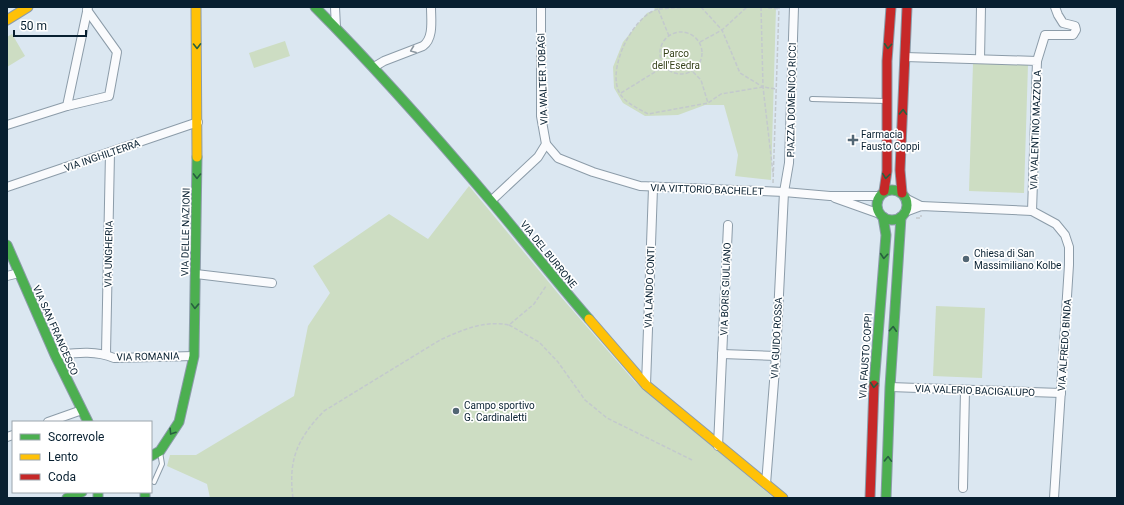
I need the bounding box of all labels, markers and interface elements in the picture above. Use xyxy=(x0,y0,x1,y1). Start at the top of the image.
scale bar xyxy=(14,12,86,38)
text: 50 m xyxy=(20,19,47,33)
street label: VIA WALTER TOBAGI xyxy=(535,33,550,125)
street label: PIAZZA DOMENICO RICCI xyxy=(785,42,798,158)
one-way arrow xyxy=(193,43,201,49)
one-way arrow xyxy=(884,43,893,49)
one-way arrow xyxy=(410,46,417,54)
park label: Parco dell'Esedra xyxy=(652,48,700,71)
street label: VIA VALENTINO MAZZOLA xyxy=(1028,69,1043,190)
one-way arrow xyxy=(898,109,907,115)
place label: Farmacia Fausto Coppi xyxy=(861,129,920,152)
marker: Farmacia Fausto Coppi xyxy=(848,135,858,145)
street label: VIA INGHILTERRA xyxy=(63,137,142,174)
one-way arrow xyxy=(193,173,201,179)
one-way arrow xyxy=(882,173,891,179)
street label: VIA VITTORIO BACHELET xyxy=(650,182,764,197)
street label: VIA DELLE NAZIONI xyxy=(179,188,192,276)
street label: VIA DEL BURRONE xyxy=(518,219,579,290)
street label: VIA UNGHERIA xyxy=(102,220,115,288)
street label: VIA BORIS GIULIANO xyxy=(718,242,733,336)
street label: VIA LANDO CONTI xyxy=(643,246,656,328)
place label: Chiesa di San Massimiliano Kolbe xyxy=(974,248,1061,271)
one-way arrow xyxy=(880,253,889,259)
marker: Chiesa di San Massimiliano Kolbe xyxy=(961,254,971,264)
street label: VIA SAN FRANCESCO xyxy=(31,284,80,377)
street label: VIA GUIDO ROSSA xyxy=(769,297,784,379)
street label: VIA ALFREDO BINDA xyxy=(1056,298,1073,392)
one-way arrow xyxy=(191,303,199,309)
street label: VIA FAUSTO COPPI xyxy=(857,313,874,399)
one-way arrow xyxy=(889,326,898,332)
street label: VIA ROMANIA xyxy=(116,350,180,363)
one-way arrow xyxy=(869,382,878,388)
street label: VIA VALERIO BACIGALUPO xyxy=(915,383,1035,398)
place label: Campo sportivo G. Cardinaletti xyxy=(464,400,535,423)
marker: Campo sportivo G. Cardinaletti xyxy=(451,406,461,416)
legend xyxy=(12,421,152,493)
one-way arrow xyxy=(169,428,177,435)
text: Scorrevole xyxy=(48,430,104,444)
text: Lento xyxy=(48,450,78,464)
one-way arrow xyxy=(883,456,892,462)
text: Coda xyxy=(48,470,76,484)

